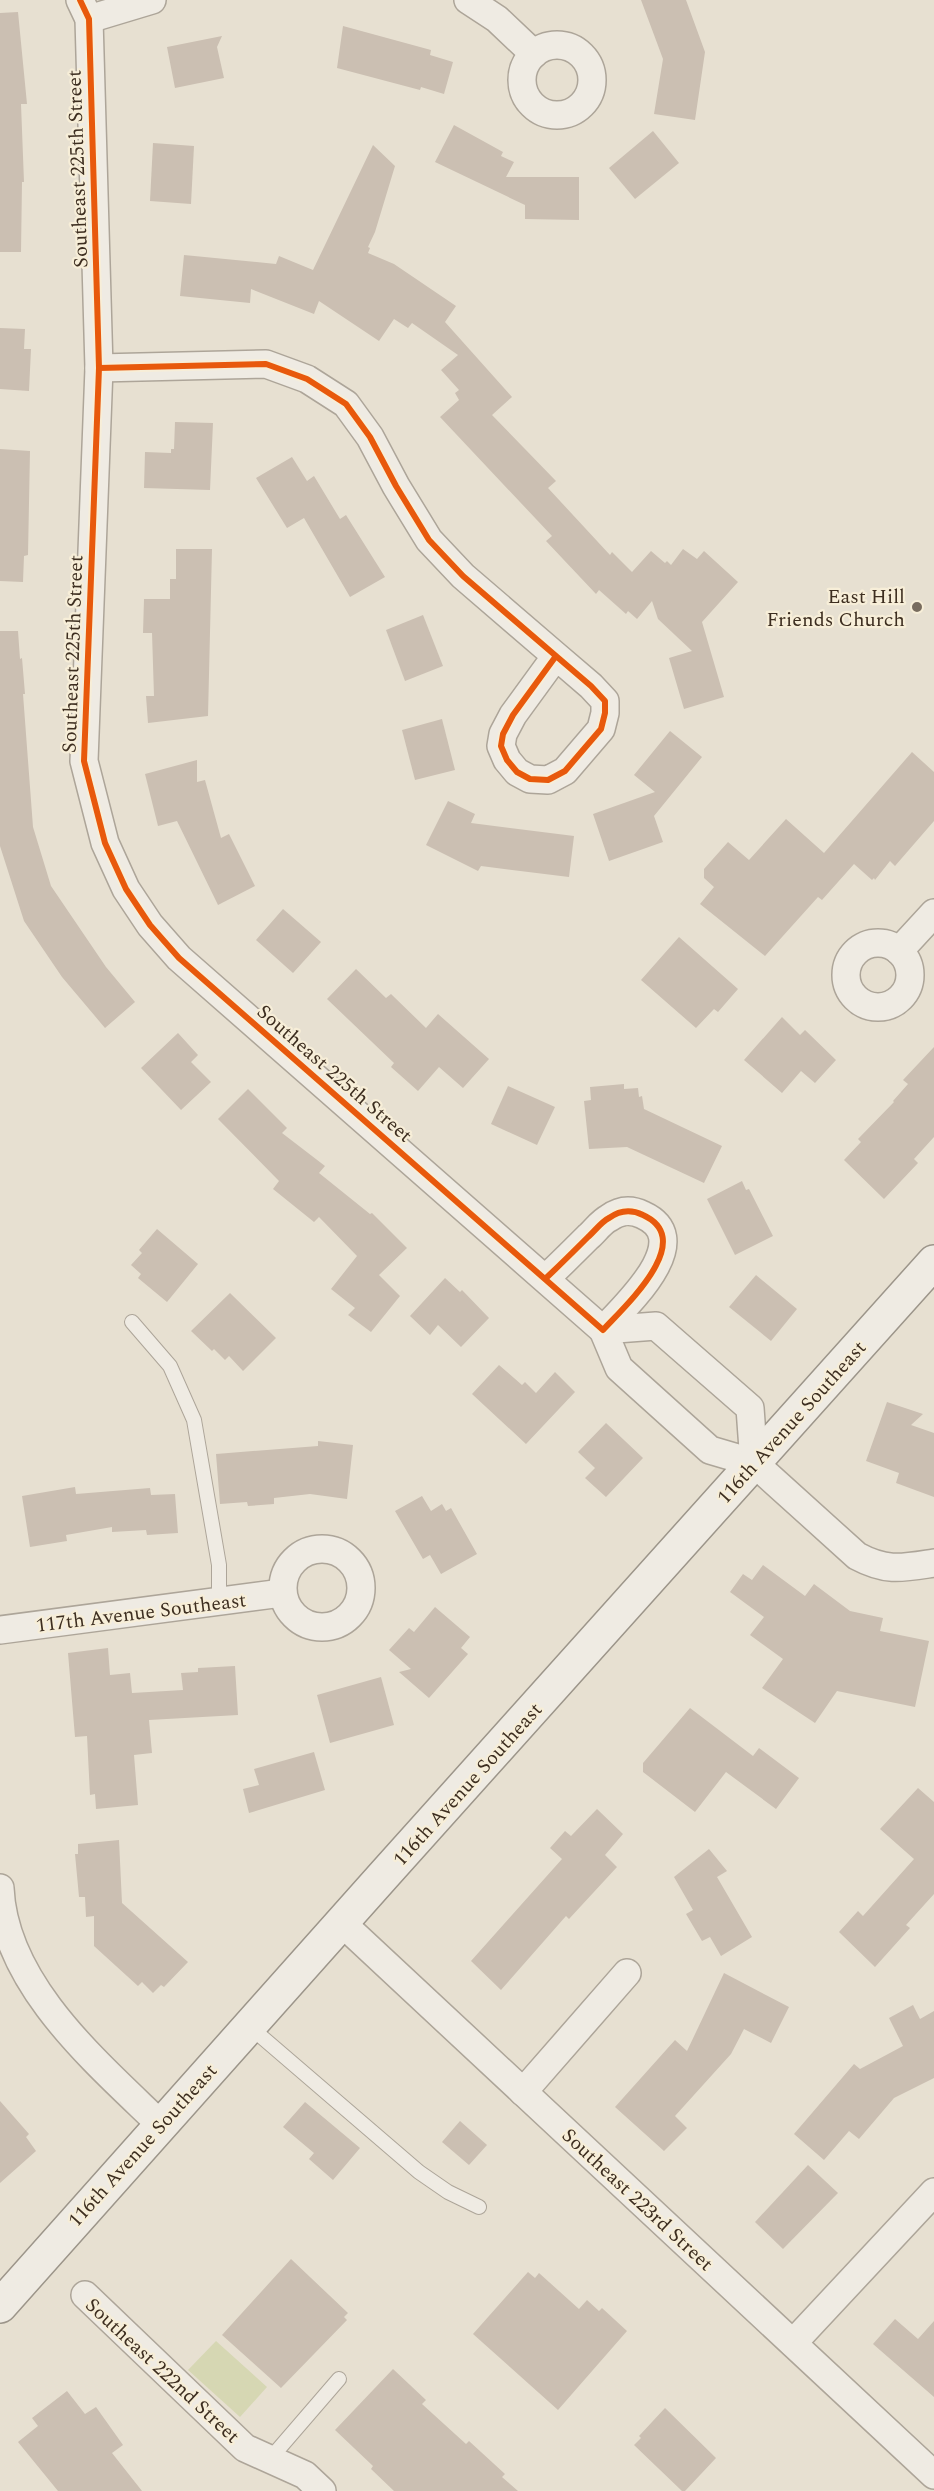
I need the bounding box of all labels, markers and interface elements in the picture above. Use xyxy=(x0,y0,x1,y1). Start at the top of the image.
street label: Southeast 225th Street xyxy=(60,69,96,268)
street label: Southeast 225th Street xyxy=(55,555,91,754)
place label: East Hill Friends Church xyxy=(766,582,905,635)
marker: East Hill Friends Church xyxy=(910,600,924,614)
street label: Southeast 225th Street xyxy=(250,997,419,1150)
street label: 116th Avenue Southeast xyxy=(710,1334,874,1511)
street label: 117th Avenue Southeast xyxy=(34,1585,248,1641)
street label: 116th Avenue Southeast xyxy=(386,1696,550,1873)
street label: 116th Avenue Southeast xyxy=(61,2057,225,2234)
street label: Southeast 223rd Street xyxy=(555,2121,720,2278)
street label: Southeast 222nd Street xyxy=(78,2291,246,2451)

